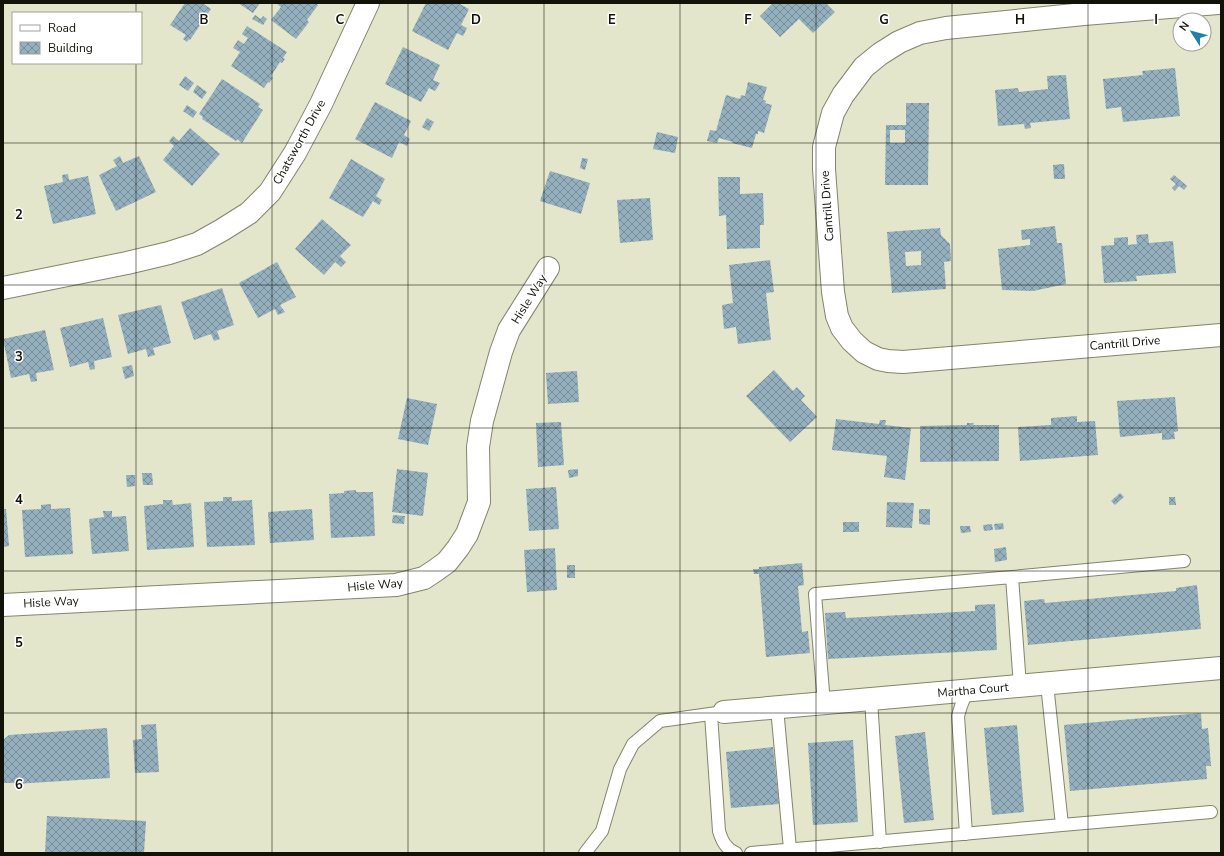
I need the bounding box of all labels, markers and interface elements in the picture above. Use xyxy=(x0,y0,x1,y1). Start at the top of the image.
text: B xyxy=(200,11,209,29)
text: C xyxy=(336,11,345,29)
text: D xyxy=(471,11,481,29)
text: E xyxy=(608,11,616,29)
text: F xyxy=(744,11,752,29)
text: G xyxy=(879,11,889,29)
text: H xyxy=(1015,11,1025,29)
text: I xyxy=(1154,11,1158,29)
legend xyxy=(12,12,142,64)
north arrow xyxy=(1172,12,1212,52)
text: N xyxy=(1176,19,1193,34)
text: Road xyxy=(48,20,76,36)
text: Building xyxy=(48,40,93,56)
street label: Chatsworth Drive xyxy=(269,97,329,187)
street label: Cantrill Drive xyxy=(817,170,837,242)
text: 2 xyxy=(15,206,23,224)
street label: Hisle Way xyxy=(507,270,551,327)
street label: Cantrill Drive xyxy=(1089,332,1161,354)
text: 3 xyxy=(15,348,23,366)
text: 4 xyxy=(15,491,23,509)
street label: Hisle Way xyxy=(347,575,404,595)
street label: Hisle Way xyxy=(23,593,80,611)
text: 5 xyxy=(15,634,23,652)
street label: Martha Court xyxy=(937,679,1010,701)
text: 6 xyxy=(15,776,23,794)

